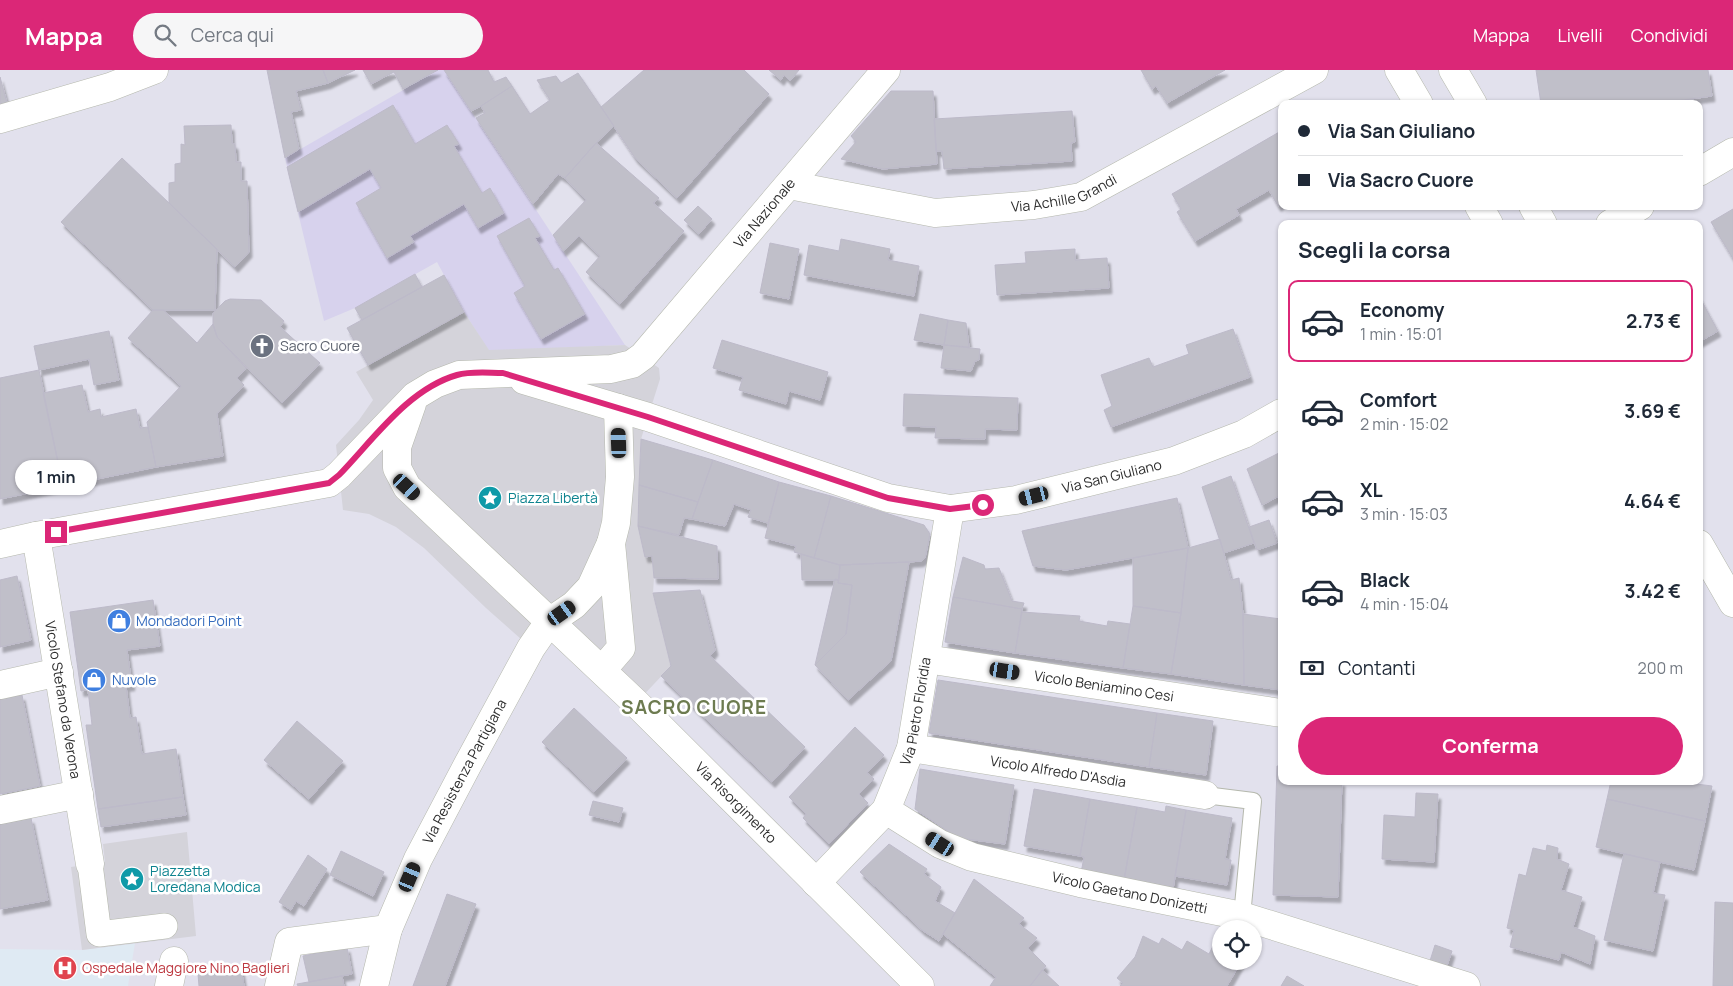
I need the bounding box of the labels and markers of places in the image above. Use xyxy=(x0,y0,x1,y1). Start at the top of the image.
church icon: Sacro Cuore xyxy=(249,333,275,359)
place label: Sacro Cuore xyxy=(280,336,360,355)
place icon: Piazza Libertà xyxy=(477,485,503,511)
place label: Piazza Libertà xyxy=(508,488,598,507)
shop icon: Mondadori Point xyxy=(106,608,132,634)
place label: Mondadori Point xyxy=(136,611,242,630)
shop icon: Nuvole xyxy=(81,667,107,693)
place label: Nuvole xyxy=(112,670,156,689)
place label: Piazzetta Loredana Modica xyxy=(150,861,261,896)
place icon: Piazzetta Loredana Modica xyxy=(119,866,145,892)
hospital icon: Ospedale Maggiore Nino Baglieri xyxy=(52,955,78,981)
place label: Ospedale Maggiore Nino Baglieri xyxy=(82,958,290,977)

